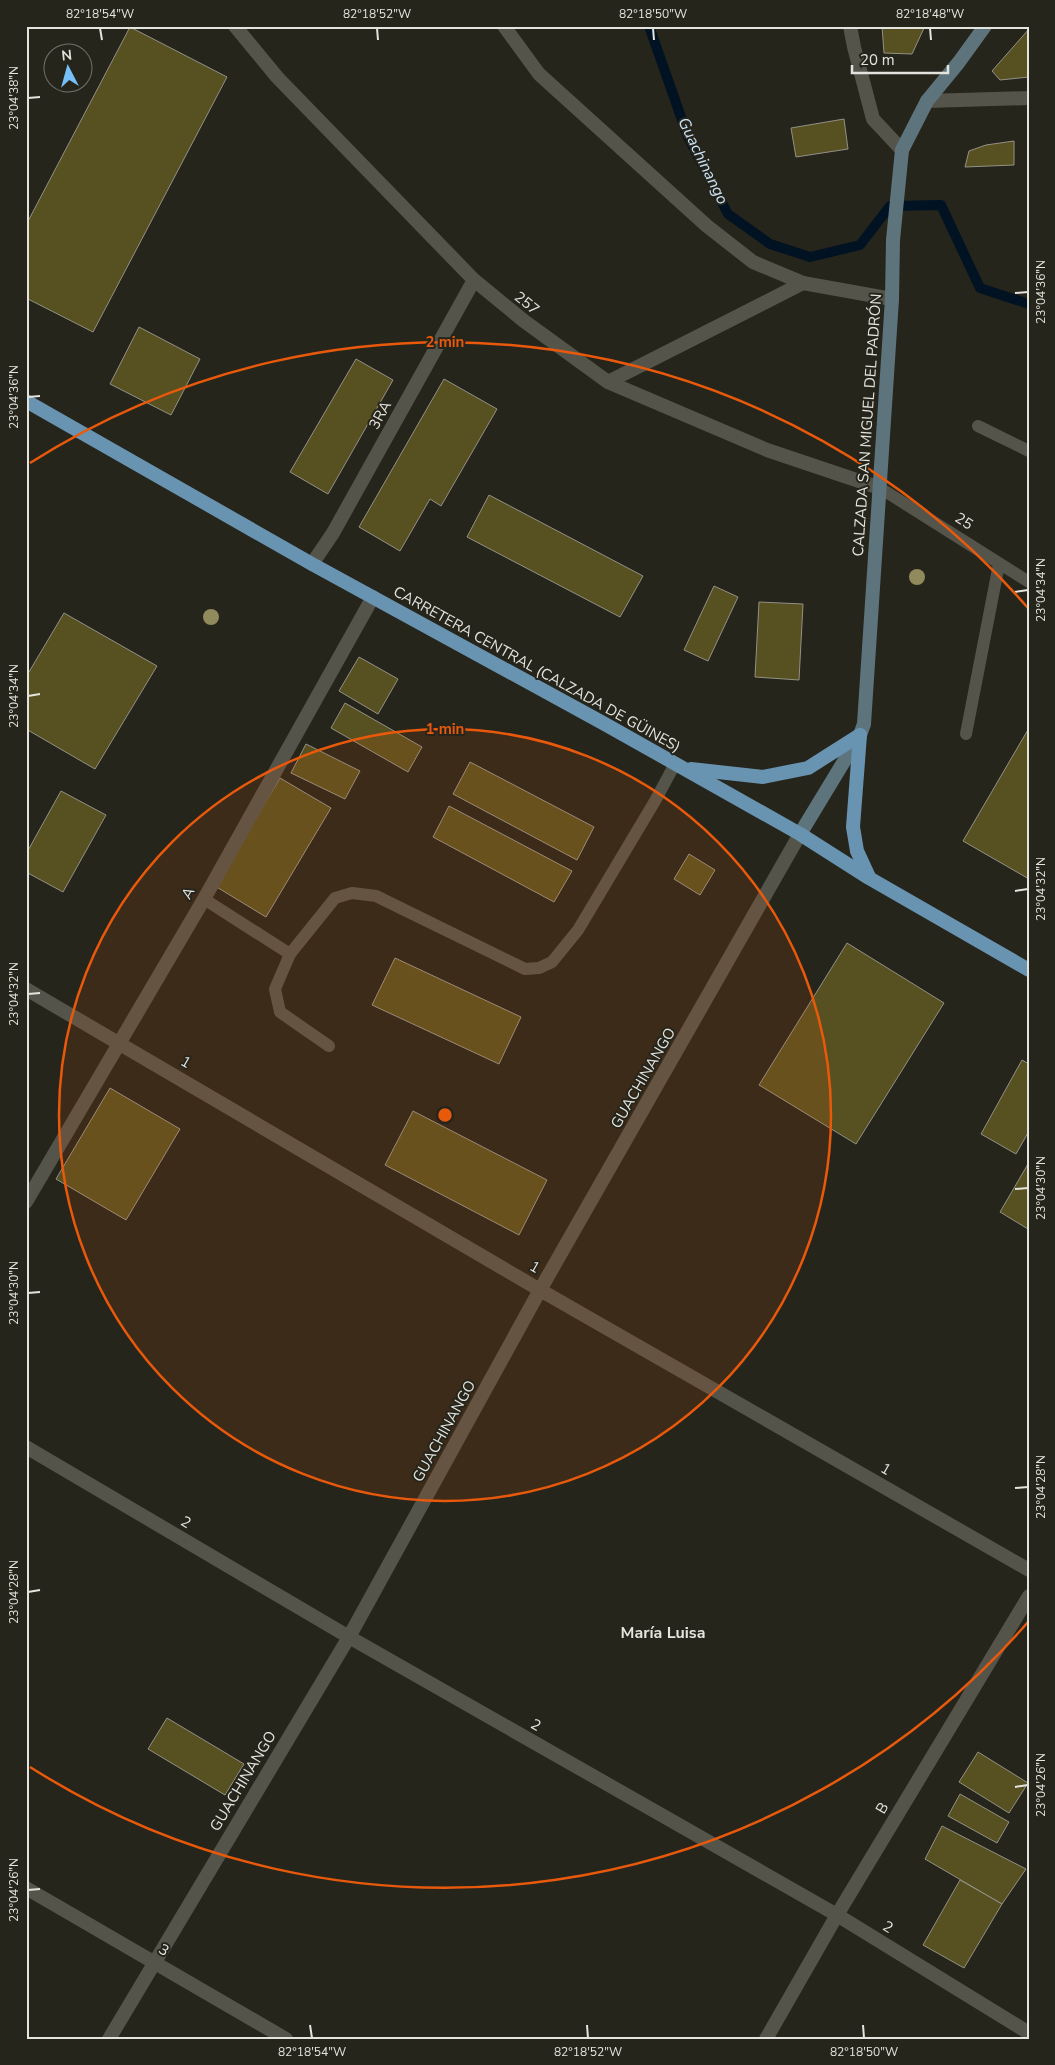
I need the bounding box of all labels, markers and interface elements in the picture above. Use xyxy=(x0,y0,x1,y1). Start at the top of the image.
text: 82°18'54"W xyxy=(66,6,134,22)
text: 82°18'52"W xyxy=(343,6,411,22)
text: 82°18'50"W xyxy=(619,6,687,22)
text: 82°18'48"W xyxy=(896,6,964,22)
north arrow xyxy=(42,42,92,92)
scale bar xyxy=(852,42,949,74)
text: N xyxy=(60,46,73,66)
text: 20 m xyxy=(860,50,895,70)
text: 23°04'38"N xyxy=(6,66,22,130)
water label: Guachinango xyxy=(672,114,734,208)
text: 23°04'36"N xyxy=(1033,260,1049,324)
street label: 257 xyxy=(510,287,544,319)
street label: CALZADA SAN MIGUEL DEL PADRÓN xyxy=(847,293,886,557)
text: 2 min xyxy=(426,332,464,352)
text: 23°04'36"N xyxy=(6,365,22,429)
street label: 3RA xyxy=(364,397,396,433)
street label: 25 xyxy=(951,508,977,534)
text: 23°04'34"N xyxy=(1033,558,1049,622)
street label: CARRETERA CENTRAL (CALZADA DE GÜINES) xyxy=(390,581,684,757)
text: 23°04'34"N xyxy=(6,664,22,728)
text: 1 min xyxy=(426,719,464,739)
text: 23°04'32"N xyxy=(1033,857,1049,921)
street label: A xyxy=(177,883,199,903)
text: 23°04'32"N xyxy=(6,962,22,1026)
street label: GUACHINANGO xyxy=(606,1024,680,1132)
street label: 1 xyxy=(177,1051,195,1073)
centre of rings xyxy=(436,1106,454,1124)
text: 23°04'30"N xyxy=(1033,1156,1049,1220)
street label: 1 xyxy=(526,1256,544,1278)
text: 23°04'30"N xyxy=(6,1261,22,1325)
street label: GUACHINANGO xyxy=(408,1377,480,1485)
text: 23°04'28"N xyxy=(1033,1455,1049,1519)
street label: 1 xyxy=(877,1458,895,1480)
street label: 2 xyxy=(177,1511,195,1533)
text: 23°04'28"N xyxy=(6,1560,22,1624)
district label: María Luisa xyxy=(621,1622,705,1644)
street label: 2 xyxy=(527,1714,545,1736)
street label: GUACHINANGO xyxy=(205,1727,281,1835)
text: 23°04'26"N xyxy=(1033,1753,1049,1817)
street label: B xyxy=(871,1799,893,1817)
text: 23°04'26"N xyxy=(6,1858,22,1922)
street label: 2 xyxy=(879,1916,897,1938)
street label: 3 xyxy=(155,1939,173,1961)
text: 82°18'54"W xyxy=(278,2044,346,2060)
text: 82°18'52"W xyxy=(554,2044,622,2060)
text: 82°18'50"W xyxy=(830,2044,898,2060)

